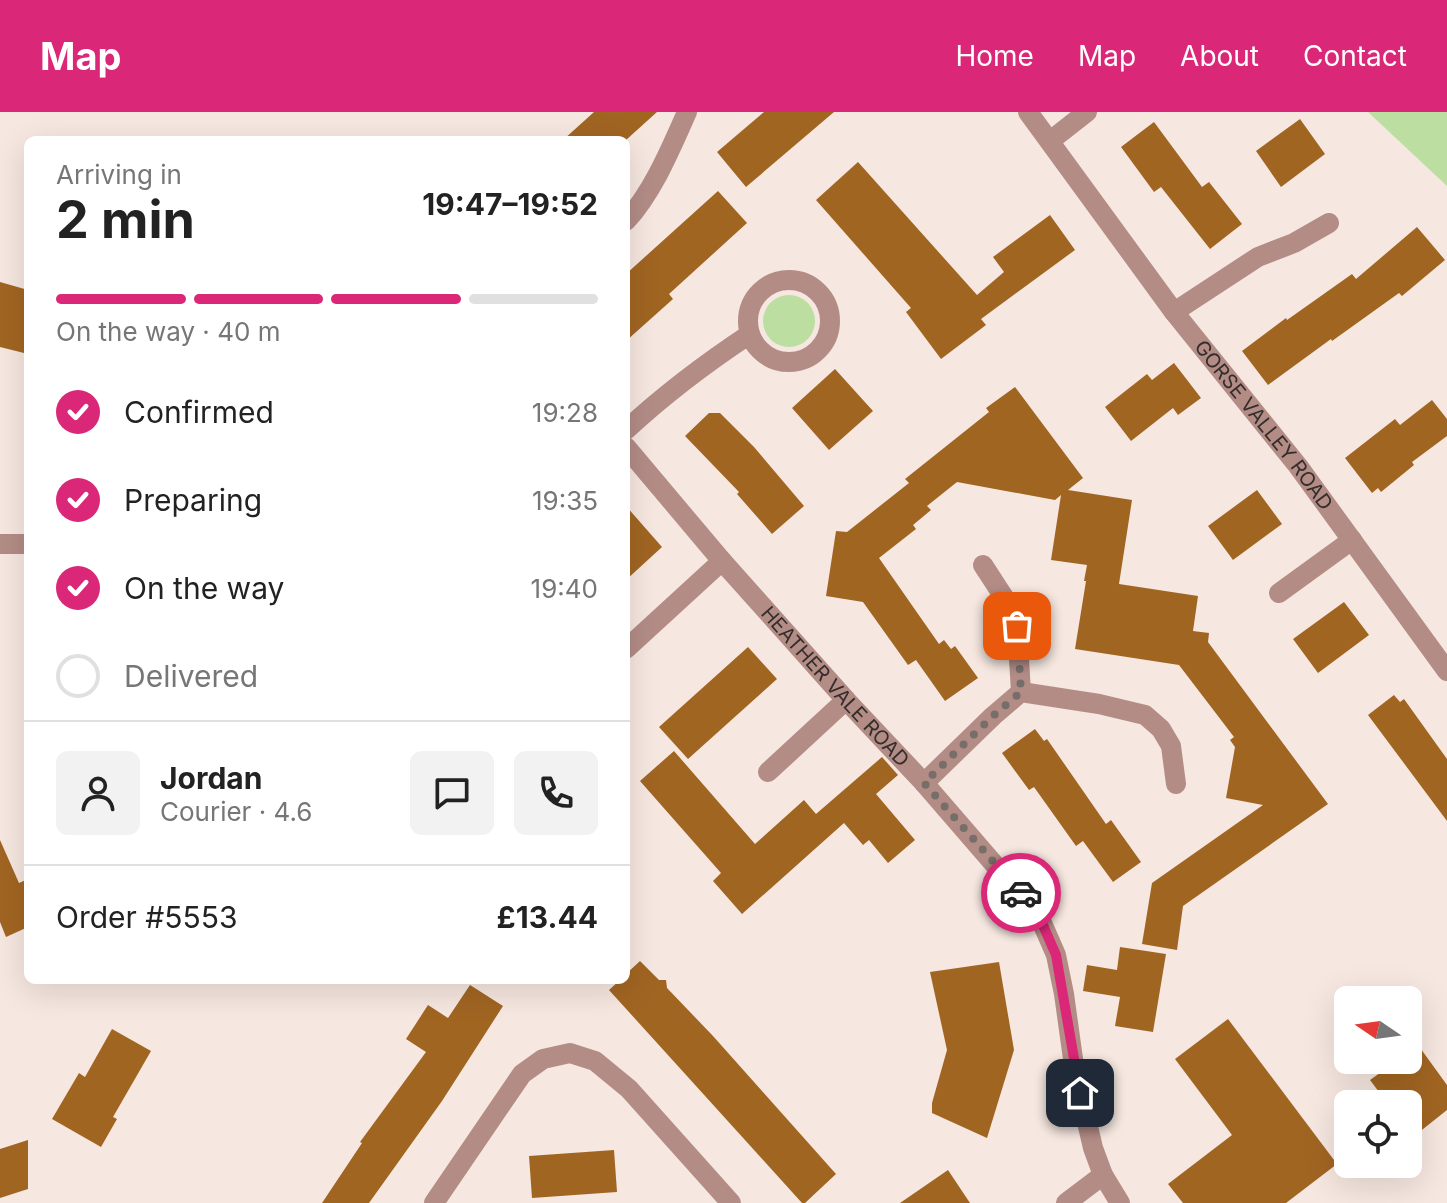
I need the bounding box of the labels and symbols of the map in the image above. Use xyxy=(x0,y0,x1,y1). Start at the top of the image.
street label: GORSE VALLEY ROAD xyxy=(1190,335,1338,515)
pin xyxy=(983,592,1051,660)
street label: HEATHER VALE ROAD xyxy=(756,601,914,771)
courier xyxy=(981,853,1061,933)
north arrow xyxy=(1334,986,1422,1074)
pin xyxy=(1046,1059,1114,1127)

